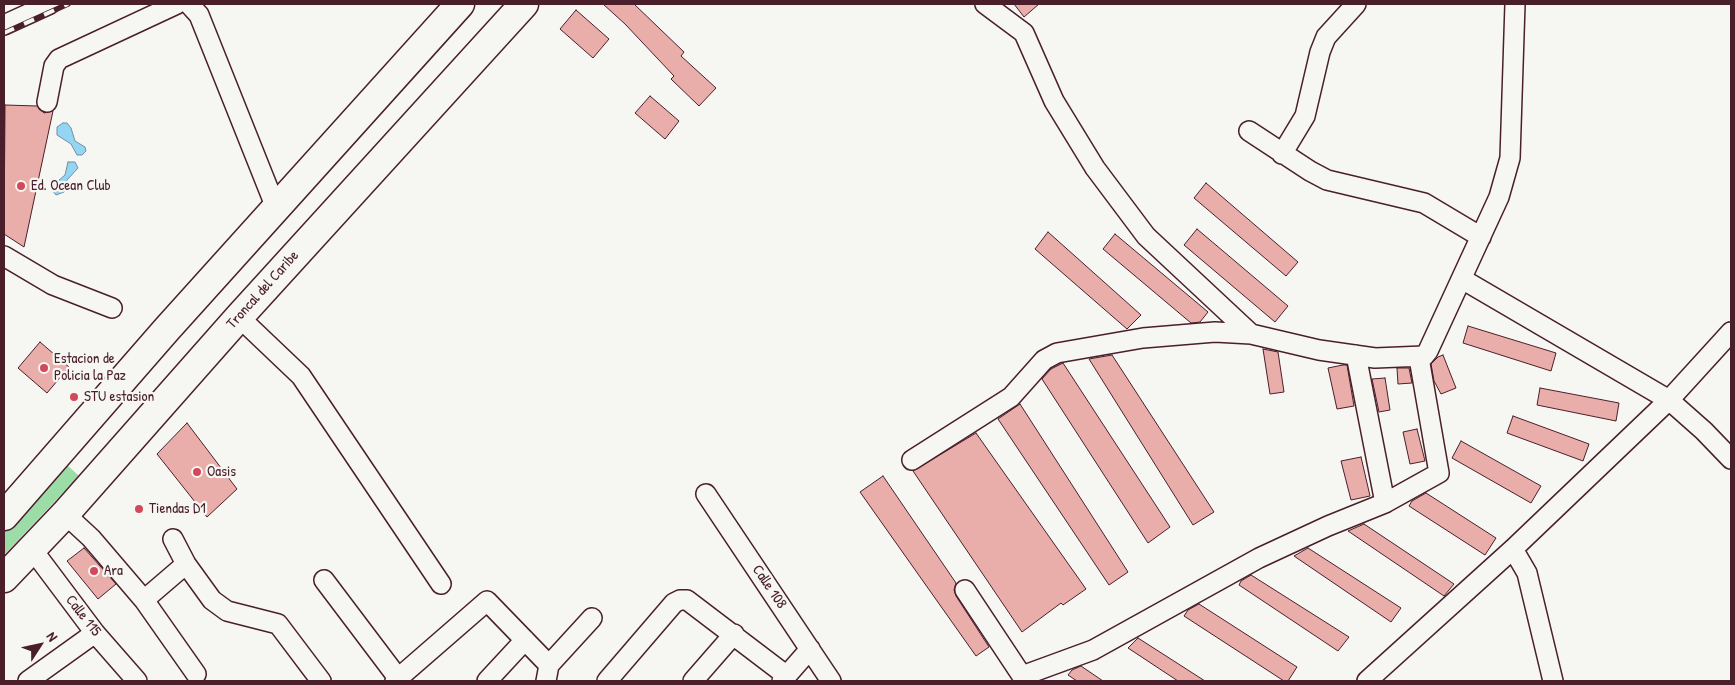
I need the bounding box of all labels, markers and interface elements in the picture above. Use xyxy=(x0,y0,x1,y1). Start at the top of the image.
place label: Ed. Ocean Club xyxy=(31,177,111,195)
marker: Ed. Ocean Club xyxy=(15,180,27,192)
street label: Troncal del Caribe xyxy=(223,247,303,333)
place label: Estacion de Policia la Paz xyxy=(54,350,126,385)
marker: Estacion de Policia la Paz xyxy=(38,362,50,374)
place label: STU estasion xyxy=(84,388,154,406)
marker: STU estasion xyxy=(68,391,80,403)
place label: Oasis xyxy=(207,463,236,481)
marker: Oasis xyxy=(191,466,203,478)
place label: Tiendas D1 xyxy=(149,500,206,518)
marker: Tiendas D1 xyxy=(133,503,145,515)
place label: Ara xyxy=(104,562,123,580)
street label: Calle 108 xyxy=(748,562,790,612)
marker: Ara xyxy=(88,565,100,577)
street label: Calle 115 xyxy=(61,592,105,640)
north arrow xyxy=(15,620,65,670)
text: N xyxy=(43,628,63,645)

